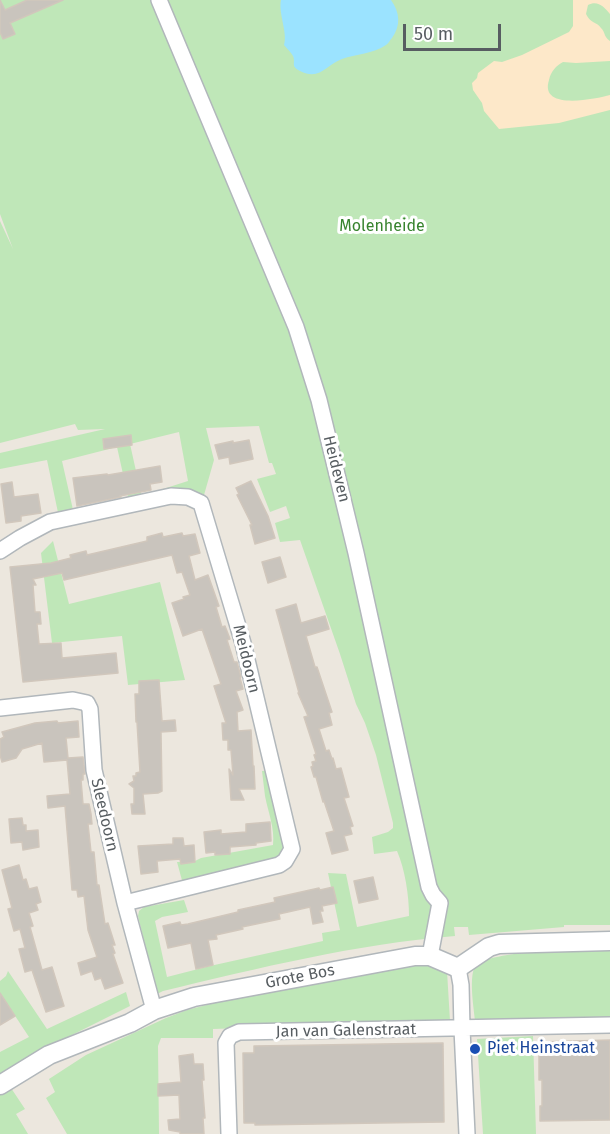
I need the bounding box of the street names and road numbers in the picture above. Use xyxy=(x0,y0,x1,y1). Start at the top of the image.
street label: Heideven xyxy=(318,434,354,504)
street label: Meidoorn xyxy=(228,623,264,695)
street label: Sleedoorn xyxy=(86,777,122,853)
street label: Grote Bos xyxy=(264,961,336,993)
street label: Jan van Galenstraat xyxy=(276,1020,416,1042)

